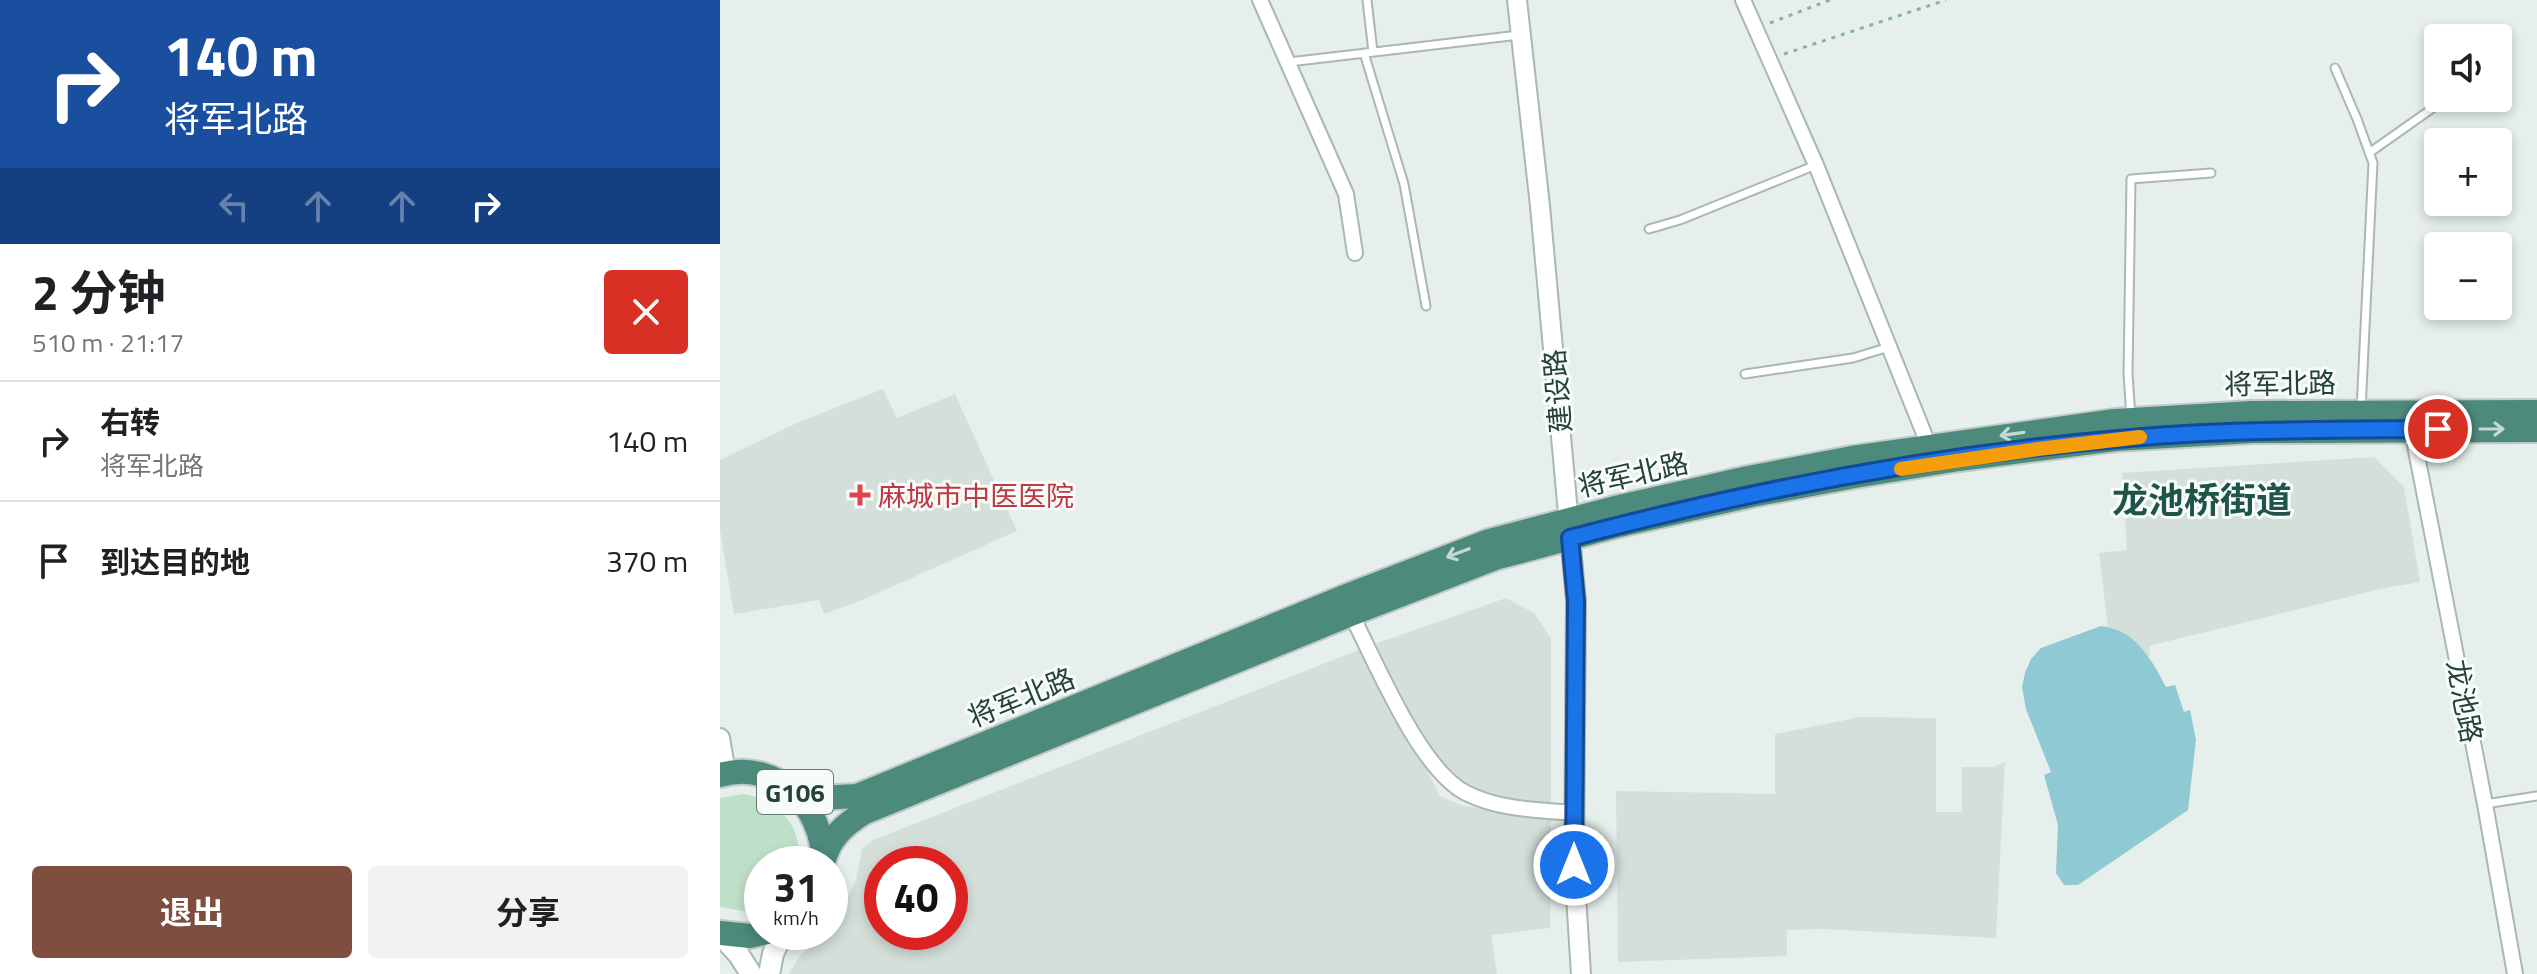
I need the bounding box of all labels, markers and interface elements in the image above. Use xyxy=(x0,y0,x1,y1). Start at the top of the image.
text: 140 m xyxy=(164,13,317,98)
map controls xyxy=(2424,24,2512,320)
button: sound xyxy=(2424,24,2512,112)
icon: right xyxy=(32,32,136,136)
text: 将军北路 xyxy=(164,91,308,146)
button: + xyxy=(2424,128,2512,216)
icon: left xyxy=(212,184,256,228)
icon: ahead xyxy=(296,184,340,228)
icon: ahead xyxy=(380,184,424,228)
icon: right xyxy=(464,184,508,228)
button: − xyxy=(2424,232,2512,320)
text: 2 分钟 xyxy=(32,256,165,329)
button: close xyxy=(604,270,688,354)
text: 510 m · 21:17 xyxy=(32,323,184,362)
street label: 建设路 xyxy=(1532,347,1582,435)
street label: 将军北路 xyxy=(2224,361,2336,405)
pin xyxy=(2404,395,2472,463)
text: 右转 xyxy=(100,399,160,445)
icon: arrive xyxy=(2416,407,2460,451)
text: 140 m xyxy=(606,418,688,464)
icon: right xyxy=(32,419,76,463)
one-way arrow xyxy=(2478,421,2505,437)
one-way arrow xyxy=(2000,427,2025,442)
street label: 将军北路 xyxy=(1574,440,1692,508)
text: 将军北路 xyxy=(100,446,204,485)
district label: 龙池桥街道 xyxy=(2112,472,2292,527)
place label: 麻城市中医医院 xyxy=(878,474,1074,517)
marker: 麻城市中医医院 xyxy=(849,484,871,506)
text: 370 m xyxy=(606,538,688,584)
icon: arrive xyxy=(32,539,76,583)
text: 到达目的地 xyxy=(100,539,250,585)
one-way arrow xyxy=(1446,547,1471,561)
street label: 将军北路 xyxy=(961,656,1081,738)
street label: 龙池路 xyxy=(2436,656,2494,746)
road number: G106 xyxy=(757,770,833,814)
position arrow xyxy=(1532,823,1616,907)
speed limit sign: 40 xyxy=(864,846,968,950)
text: 31 xyxy=(774,857,818,918)
button: 退出 xyxy=(32,866,352,958)
button: 分享 xyxy=(368,866,688,958)
text: km/h xyxy=(773,902,819,933)

